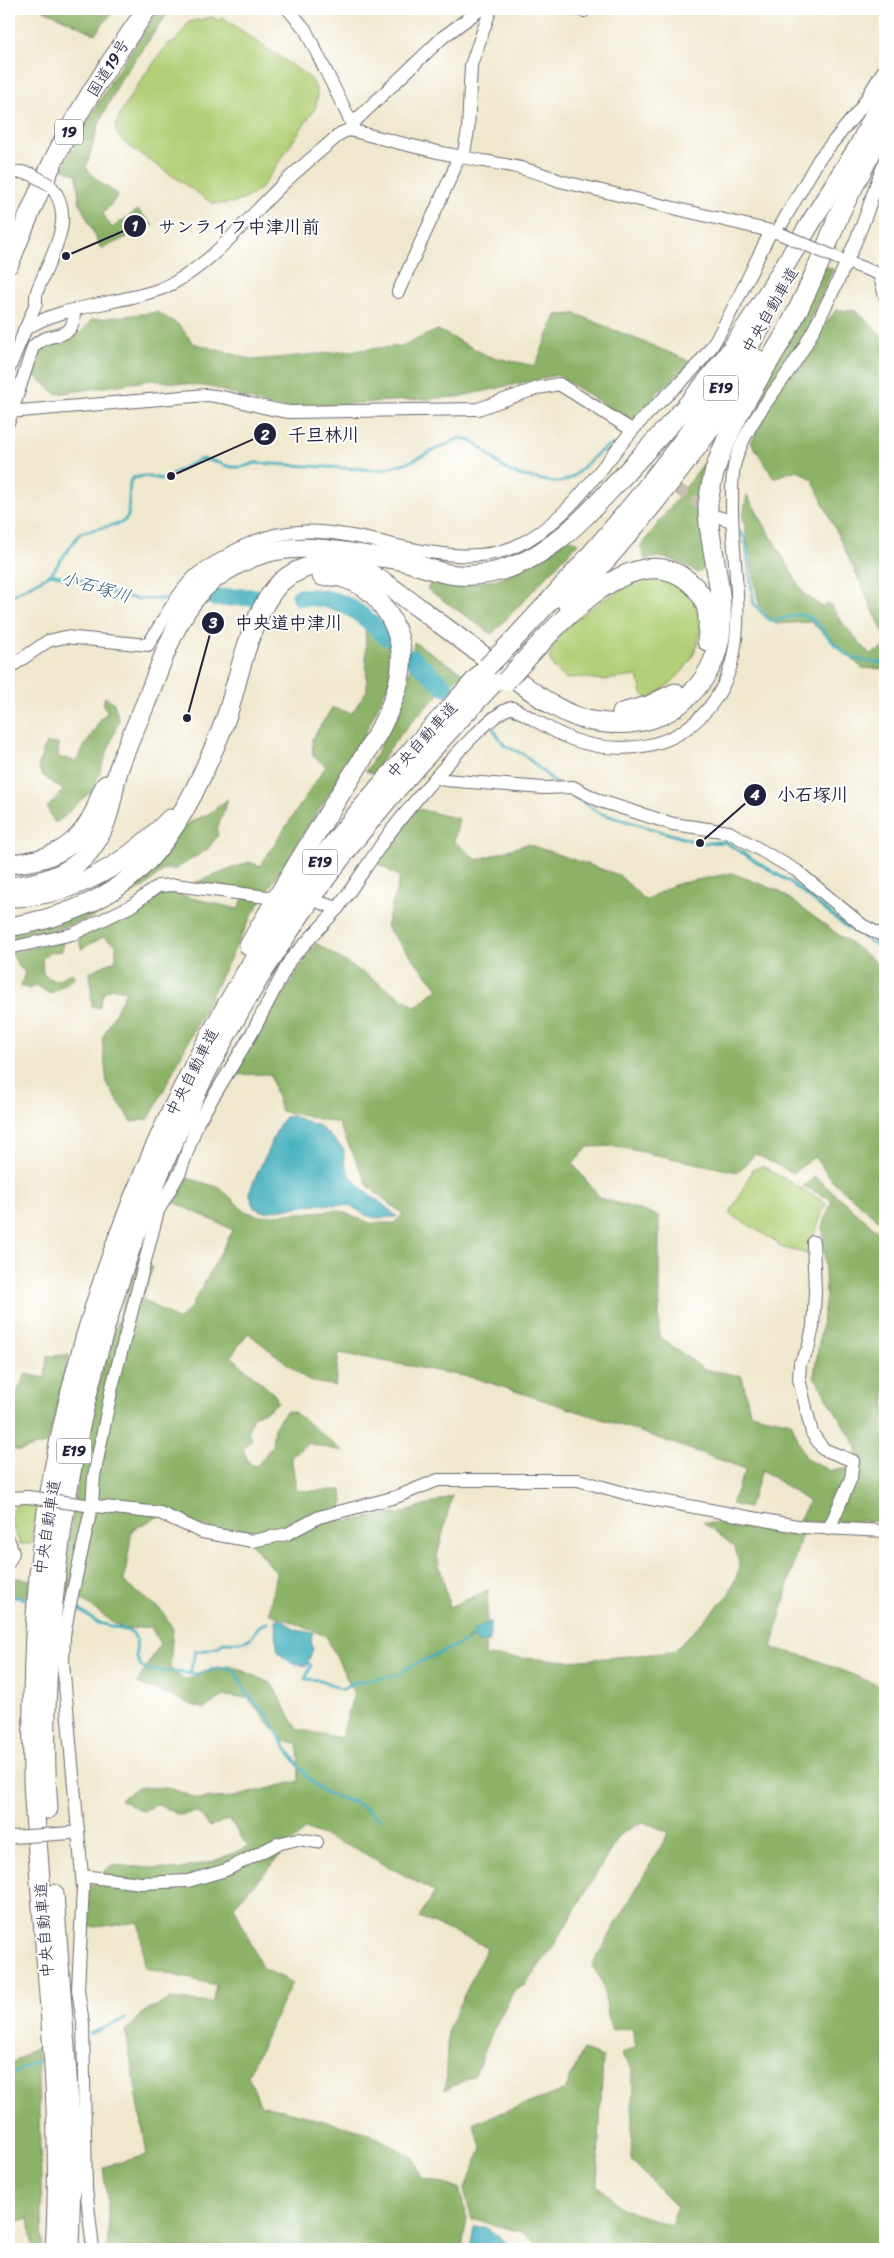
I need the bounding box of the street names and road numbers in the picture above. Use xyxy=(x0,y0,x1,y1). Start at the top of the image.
street label: 国道19号 xyxy=(79,33,137,103)
road number: 19 xyxy=(55,120,83,144)
street label: 中央自動車道 xyxy=(733,261,807,359)
road number: E19 xyxy=(704,376,738,400)
street label: 中央自動車道 xyxy=(379,695,465,785)
road number: E19 xyxy=(302,850,338,874)
street label: 中央自動車道 xyxy=(157,1023,227,1121)
road number: E19 xyxy=(56,1438,92,1464)
street label: 中央自動車道 xyxy=(25,1477,69,1577)
street label: 中央自動車道 xyxy=(26,1881,62,1979)

